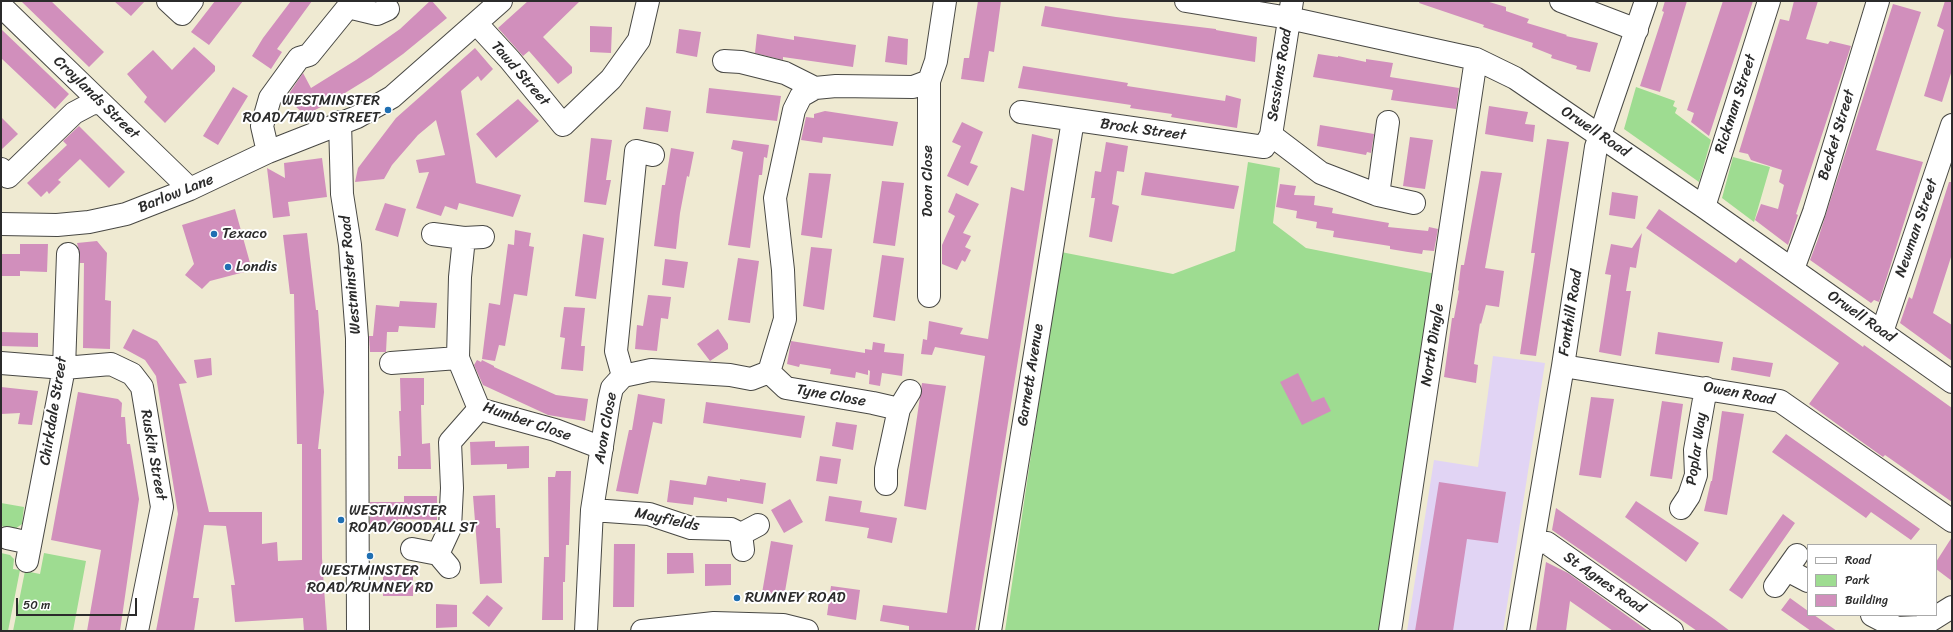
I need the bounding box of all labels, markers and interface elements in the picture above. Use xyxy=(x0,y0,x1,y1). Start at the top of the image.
street label: Sessions Road xyxy=(1264,27,1296,123)
street label: Tawd Street xyxy=(487,38,553,110)
street label: Rickman Street xyxy=(1711,52,1761,156)
street label: Croylands Street xyxy=(49,53,143,143)
street label: Becket Street xyxy=(1815,87,1859,183)
place label: WESTMINSTER ROAD/TAWD STREET xyxy=(243,92,380,127)
street label: Orwell Road xyxy=(1557,103,1633,161)
marker: WESTMINSTER ROAD/TAWD STREET xyxy=(383,105,393,115)
street label: Brock Street xyxy=(1099,115,1187,145)
street label: Doon Close xyxy=(919,145,937,217)
street label: Barlow Lane xyxy=(136,171,216,217)
street label: Newman Street xyxy=(1892,176,1942,280)
street label: Westminster Road xyxy=(337,215,365,335)
place label: Texaco xyxy=(222,225,267,243)
marker: Texaco xyxy=(209,229,219,239)
place label: Londis xyxy=(236,258,277,276)
marker: Londis xyxy=(223,262,233,272)
street label: Fonthill Road xyxy=(1555,269,1587,357)
street label: Orwell Road xyxy=(1824,287,1898,347)
street label: North Dingle xyxy=(1418,302,1448,388)
street label: Garnett Avenue xyxy=(1014,323,1048,427)
street label: Chirkdale Street xyxy=(37,355,71,467)
street label: Owen Road xyxy=(1702,378,1776,410)
street label: Tyne Close xyxy=(795,381,867,411)
street label: Avon Close xyxy=(591,391,621,465)
street label: Humber Close xyxy=(481,399,573,445)
street label: Ruskin Street xyxy=(136,408,170,502)
street label: Poplar Way xyxy=(1683,411,1711,487)
place label: WESTMINSTER ROAD/GOODALL ST xyxy=(349,502,477,537)
street label: Mayfields xyxy=(633,504,701,536)
marker: WESTMINSTER ROAD/GOODALL ST xyxy=(336,515,346,525)
legend xyxy=(1807,544,1937,616)
street label: St Agnes Road xyxy=(1560,548,1648,618)
text: Road xyxy=(1845,549,1871,571)
marker: WESTMINSTER ROAD/RUMNEY RD xyxy=(365,551,375,561)
place label: WESTMINSTER ROAD/RUMNEY RD xyxy=(307,562,433,597)
text: Park xyxy=(1845,569,1870,591)
place label: RUMNEY ROAD xyxy=(745,589,845,607)
text: Building xyxy=(1845,589,1888,611)
scale bar xyxy=(18,590,139,616)
marker: RUMNEY ROAD xyxy=(732,593,742,603)
text: 50 m xyxy=(23,594,50,616)

